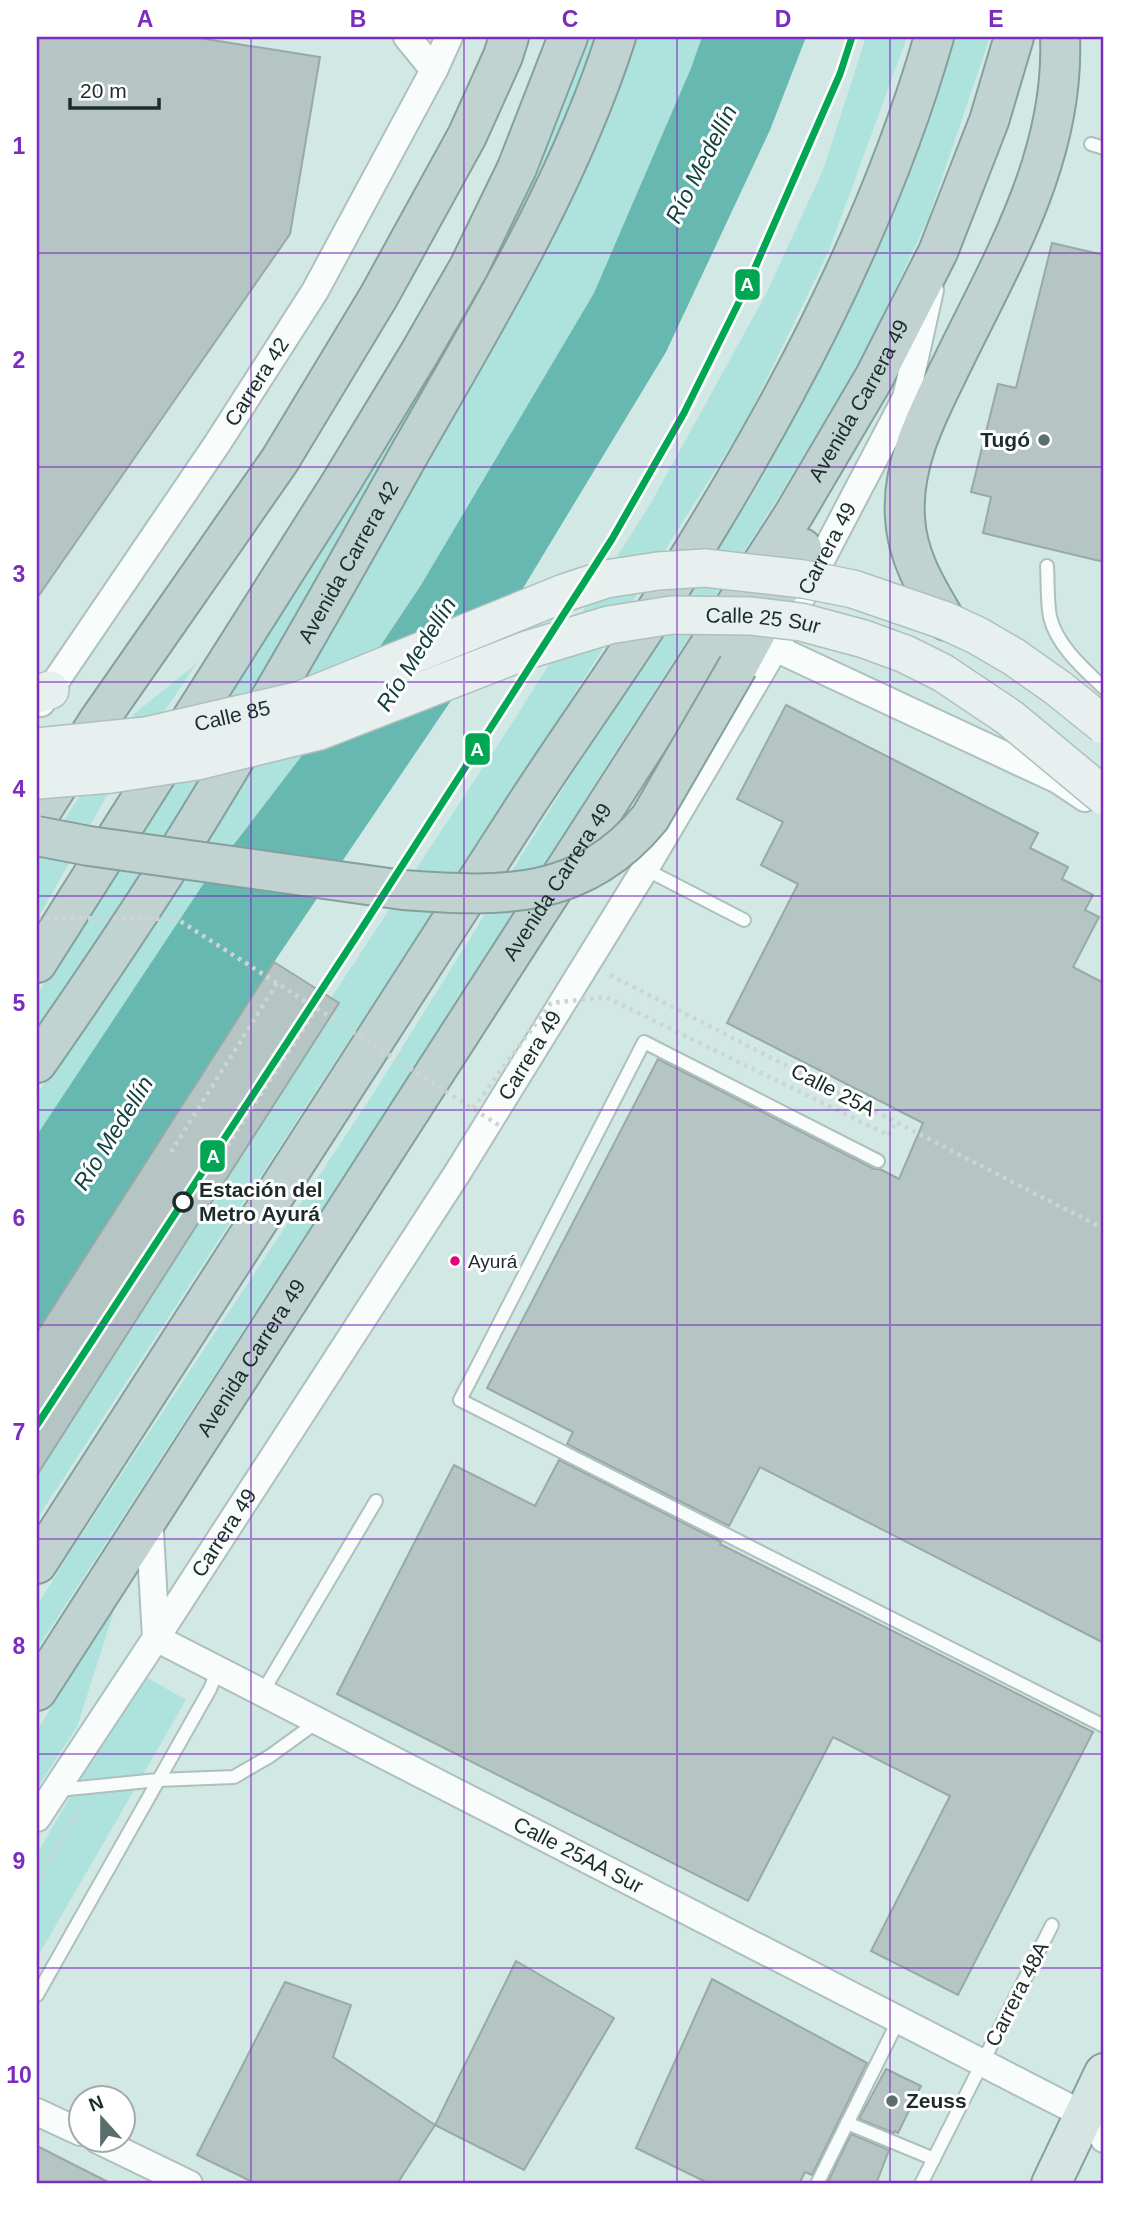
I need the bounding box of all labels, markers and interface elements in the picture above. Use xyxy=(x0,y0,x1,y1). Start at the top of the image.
text: A xyxy=(137,6,153,32)
text: B xyxy=(350,6,366,32)
text: C xyxy=(562,6,578,32)
text: D xyxy=(775,6,791,32)
text: E xyxy=(988,6,1004,32)
scale bar xyxy=(70,66,159,110)
text: 20 m xyxy=(80,79,127,102)
water label: Río Medellín xyxy=(660,101,742,227)
text: 1 xyxy=(13,133,26,159)
line badge: A xyxy=(734,268,761,301)
text: A xyxy=(740,274,754,295)
street label: Avenida Carrera 49 xyxy=(804,316,913,485)
street label: Carrera 42 xyxy=(220,333,293,430)
text: 2 xyxy=(13,347,25,373)
place label: Tugó xyxy=(980,428,1030,451)
marker: Tugó xyxy=(1036,432,1052,448)
street label: Avenida Carrera 42 xyxy=(293,477,403,647)
street label: Carrera 49 xyxy=(793,498,860,598)
text: 3 xyxy=(13,561,25,587)
water label: Río Medellín xyxy=(371,592,461,716)
street label: Calle 25 Sur xyxy=(705,603,823,638)
street label: Calle 85 xyxy=(192,696,272,735)
line badge: A xyxy=(464,732,491,766)
text: A xyxy=(470,739,484,760)
text: 4 xyxy=(13,776,26,802)
street label: Avenida Carrera 49 xyxy=(498,799,616,964)
text: 5 xyxy=(13,990,26,1016)
street label: Carrera 49 xyxy=(493,1006,566,1104)
street label: Calle 25A xyxy=(787,1059,879,1120)
water label: Río Medellín xyxy=(68,1071,158,1195)
line badge: A xyxy=(199,1139,226,1173)
text: A xyxy=(206,1146,220,1167)
place label: Estación del Metro Ayurá xyxy=(199,1178,323,1225)
marker: Estación del Metro Ayurá xyxy=(173,1192,193,1212)
text: 6 xyxy=(13,1205,25,1231)
place label: Ayurá xyxy=(468,1251,518,1272)
marker: Ayurá xyxy=(448,1254,462,1268)
street label: Avenida Carrera 49 xyxy=(192,1275,310,1440)
text: 7 xyxy=(13,1419,25,1445)
street label: Carrera 49 xyxy=(187,1484,261,1581)
text: 8 xyxy=(13,1633,26,1659)
street label: Calle 25AA Sur xyxy=(510,1812,647,1897)
text: 9 xyxy=(13,1848,25,1874)
street label: Carrera 48A xyxy=(980,1938,1053,2050)
text: 10 xyxy=(6,2062,32,2088)
north arrow xyxy=(66,2084,136,2154)
place label: Zeuss xyxy=(906,2089,967,2112)
text: N xyxy=(86,2091,106,2116)
marker: Zeuss xyxy=(884,2093,900,2109)

